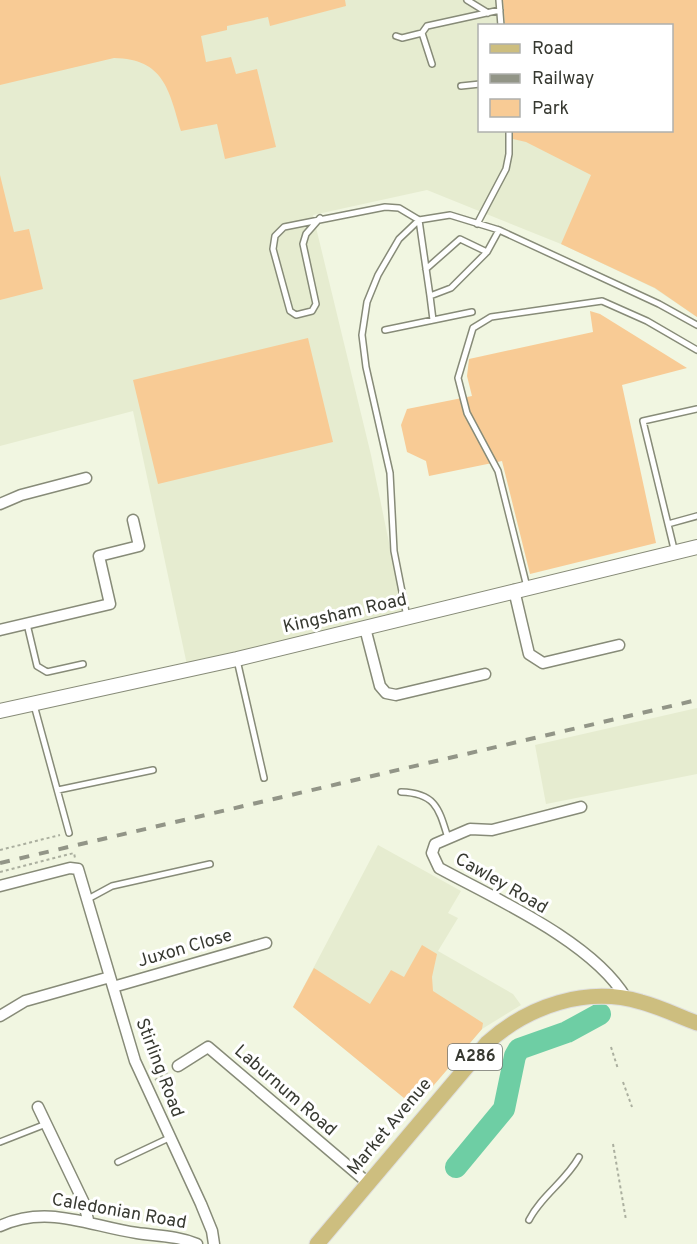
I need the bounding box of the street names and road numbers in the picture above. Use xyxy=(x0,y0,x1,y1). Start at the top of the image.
street label: Kingsham Road xyxy=(281,589,409,639)
street label: Cawley Road xyxy=(451,848,551,920)
street label: Juxon Close xyxy=(135,925,235,973)
street label: Stirling Road xyxy=(130,1015,188,1121)
street label: Laburnum Road xyxy=(229,1040,341,1142)
road number: A286 xyxy=(448,1044,502,1070)
street label: Market Avenue xyxy=(343,1074,437,1180)
street label: Caledonian Road xyxy=(50,1189,188,1235)

